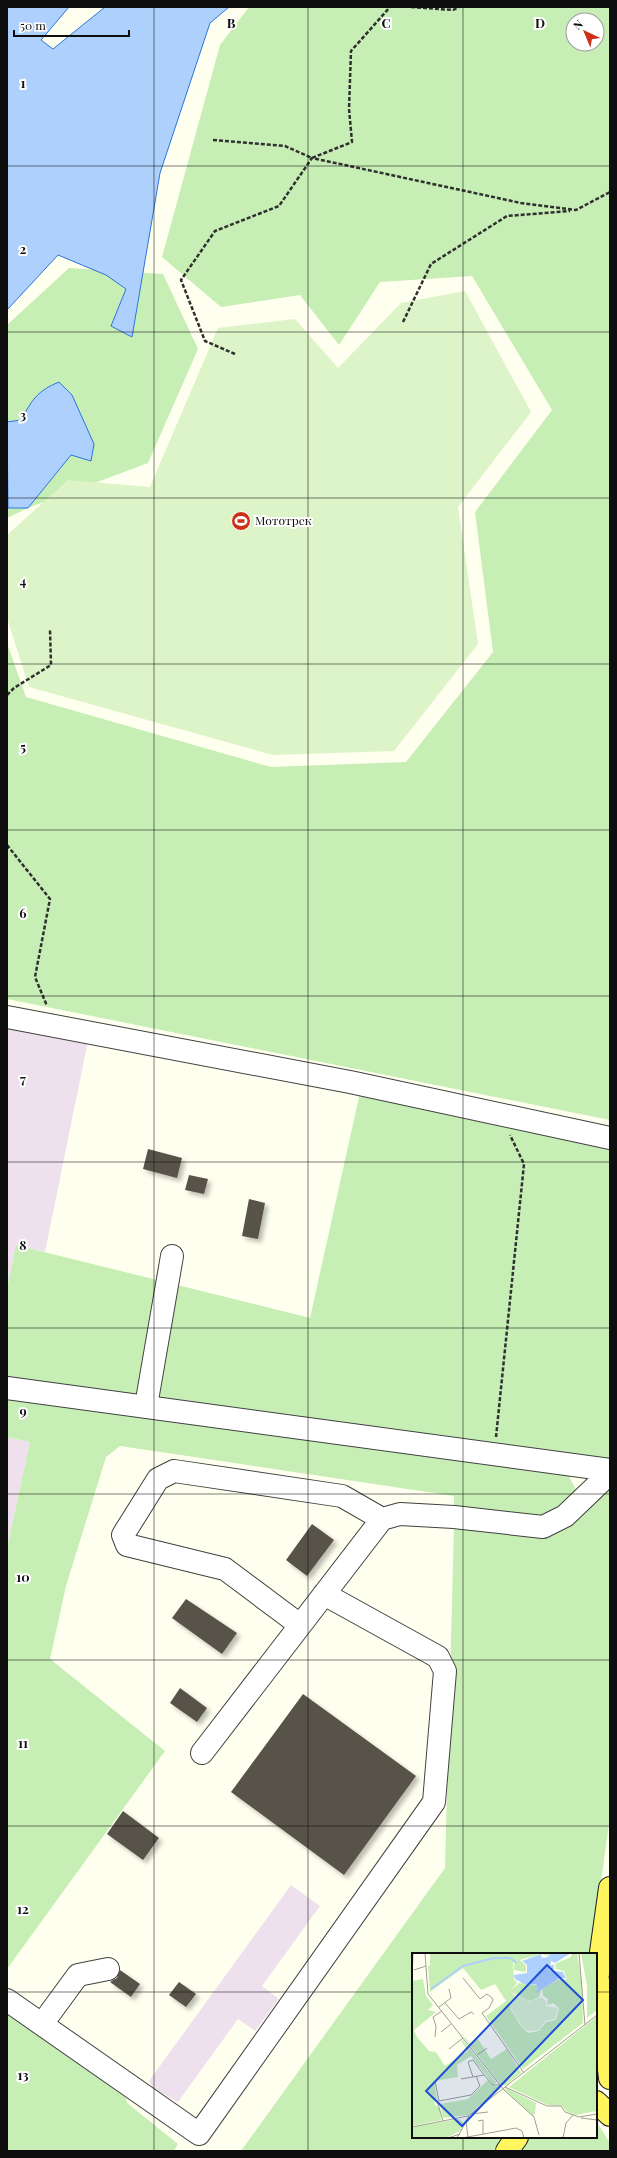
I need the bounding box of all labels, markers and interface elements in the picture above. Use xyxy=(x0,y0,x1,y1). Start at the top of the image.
scale bar xyxy=(14,12,129,38)
north arrow xyxy=(565,12,605,52)
text: B xyxy=(227,14,236,31)
text: C xyxy=(381,14,391,31)
text: D xyxy=(535,14,545,31)
text: N xyxy=(570,16,586,33)
text: 50 m xyxy=(20,17,46,33)
text: 1 xyxy=(21,74,26,91)
text: 2 xyxy=(20,240,27,257)
text: 3 xyxy=(20,406,26,423)
sports icon: Мототрек xyxy=(230,510,252,532)
place label: Мототрек xyxy=(255,512,312,528)
text: 4 xyxy=(20,572,27,589)
text: 5 xyxy=(20,738,26,755)
text: 6 xyxy=(19,904,27,921)
text: 7 xyxy=(20,1070,26,1087)
text: 8 xyxy=(19,1236,27,1253)
text: 9 xyxy=(19,1402,27,1419)
text: 10 xyxy=(16,1568,30,1585)
text: 11 xyxy=(18,1734,28,1751)
text: 12 xyxy=(17,1900,29,1917)
inset map xyxy=(412,1953,597,2138)
text: 13 xyxy=(17,2066,29,2083)

